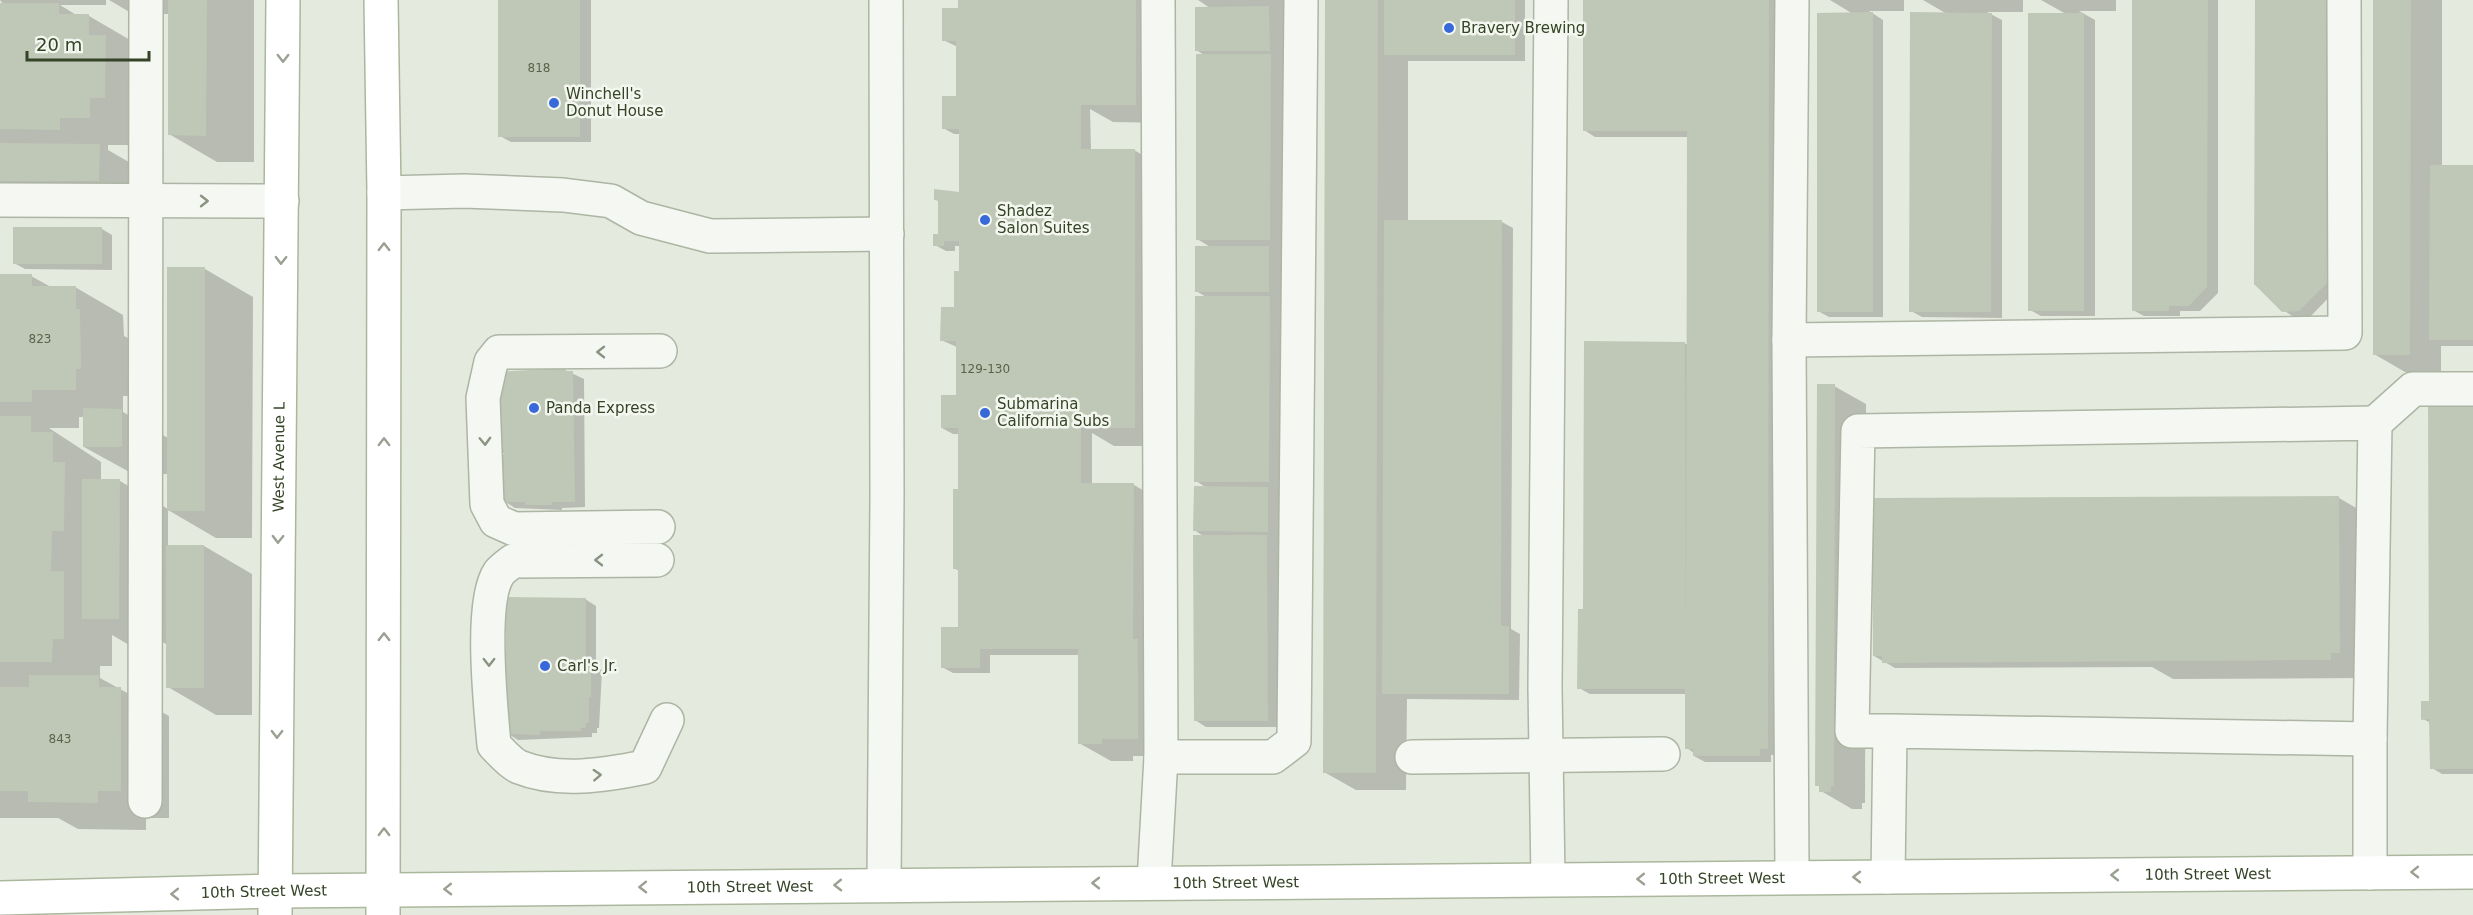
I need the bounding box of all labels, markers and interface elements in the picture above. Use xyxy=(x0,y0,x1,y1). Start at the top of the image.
place label: Bravery Brewing xyxy=(1461,19,1585,37)
marker: Bravery Brewing xyxy=(1442,21,1456,35)
scale bar xyxy=(27,24,148,62)
text: 20 m xyxy=(36,34,82,55)
one-way arrow xyxy=(276,54,289,63)
house number: 818 xyxy=(528,61,550,75)
place label: Winchell's Donut House xyxy=(566,85,663,120)
marker: Winchell's Donut House xyxy=(547,96,561,110)
one-way arrow xyxy=(200,195,209,207)
place label: Shadez Salon Suites xyxy=(997,202,1090,237)
marker: Shadez Salon Suites xyxy=(978,213,992,227)
one-way arrow xyxy=(378,242,390,251)
one-way arrow xyxy=(275,255,287,264)
house number: 823 xyxy=(29,332,51,346)
one-way arrow xyxy=(597,346,606,358)
house number: 129-130 xyxy=(960,362,1010,376)
place label: Submarina California Subs xyxy=(997,395,1110,430)
place label: Panda Express xyxy=(546,399,655,417)
street label: West Avenue L xyxy=(270,401,288,512)
marker: Panda Express xyxy=(527,401,541,415)
marker: Submarina California Subs xyxy=(978,406,992,420)
one-way arrow xyxy=(378,437,390,446)
one-way arrow xyxy=(479,437,491,446)
one-way arrow xyxy=(272,534,285,543)
one-way arrow xyxy=(594,554,603,566)
one-way arrow xyxy=(378,632,390,641)
place label: Carl's Jr. xyxy=(557,657,618,675)
one-way arrow xyxy=(483,658,495,667)
marker: Carl's Jr. xyxy=(538,659,552,673)
one-way arrow xyxy=(270,729,283,738)
house number: 843 xyxy=(49,732,71,746)
one-way arrow xyxy=(592,768,601,781)
one-way arrow xyxy=(378,827,390,836)
street label: 10th Street West xyxy=(2144,865,2271,884)
one-way arrow xyxy=(2410,866,2419,878)
street label: 10th Street West xyxy=(1658,869,1785,888)
one-way arrow xyxy=(2110,869,2119,881)
one-way arrow xyxy=(1852,871,1861,883)
one-way arrow xyxy=(1636,872,1645,885)
street label: 10th Street West xyxy=(1173,873,1299,892)
street label: 10th Street West xyxy=(687,877,813,896)
one-way arrow xyxy=(1091,877,1100,889)
one-way arrow xyxy=(833,879,842,891)
one-way arrow xyxy=(638,881,647,893)
street label: 10th Street West xyxy=(200,882,327,902)
one-way arrow xyxy=(443,883,452,895)
one-way arrow xyxy=(170,887,179,900)

